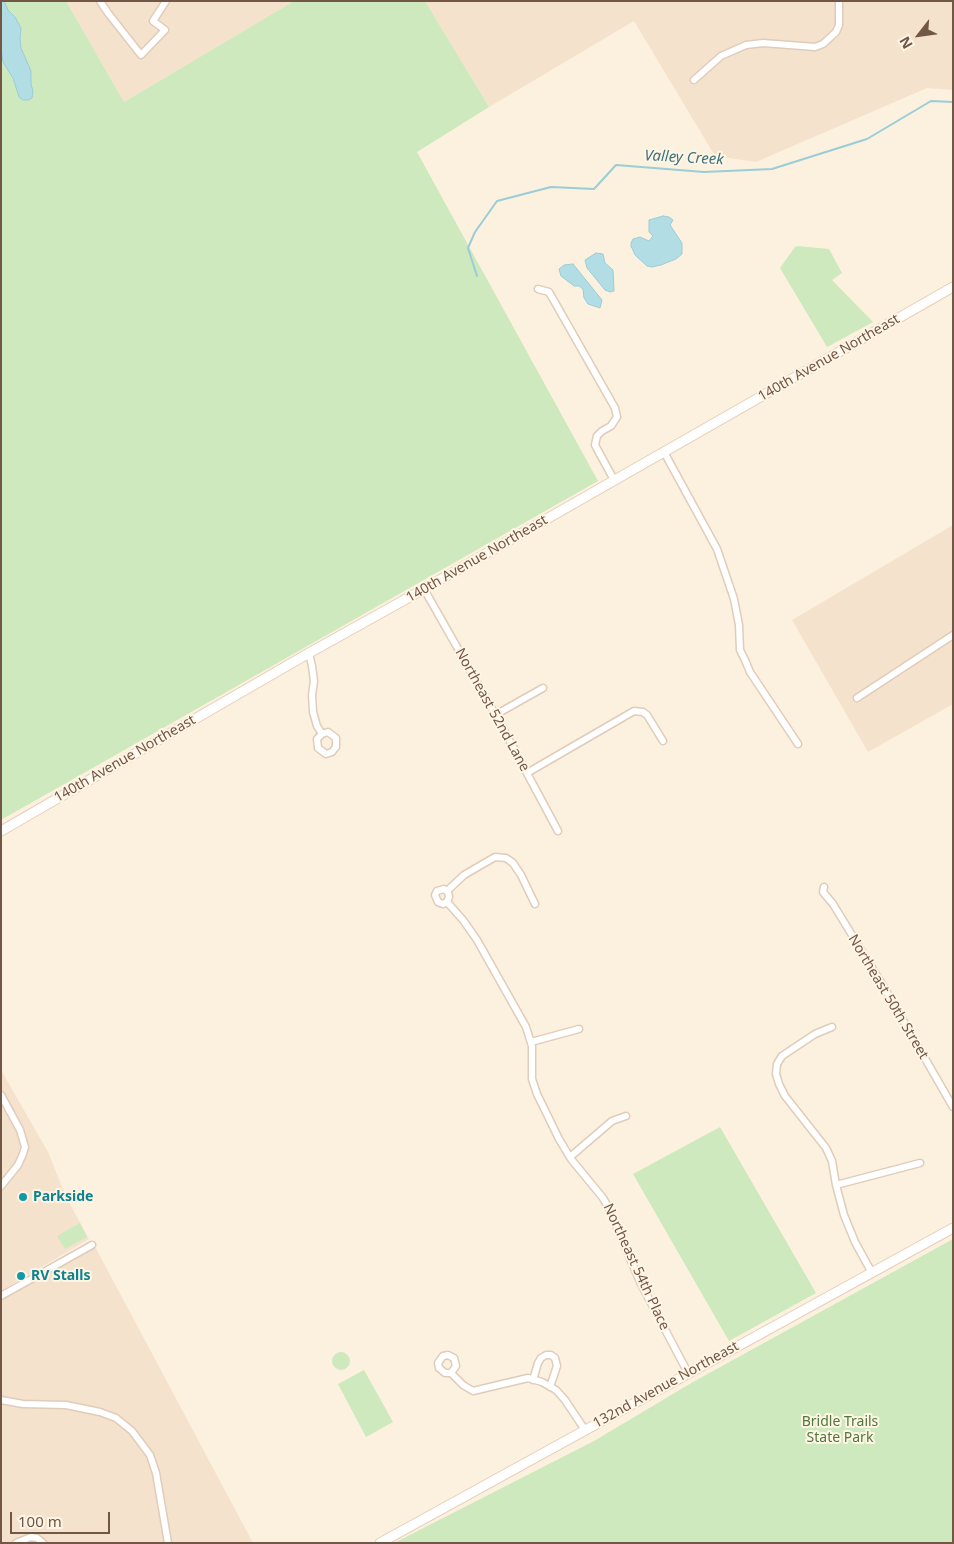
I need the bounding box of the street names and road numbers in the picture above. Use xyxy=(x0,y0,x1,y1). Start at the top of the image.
street label: 140th Avenue Northeast xyxy=(755,311,903,405)
street label: 140th Avenue Northeast xyxy=(403,512,551,606)
street label: Northeast 52nd Lane xyxy=(451,645,533,775)
street label: 140th Avenue Northeast xyxy=(51,712,199,806)
street label: Northeast 50th Street xyxy=(844,932,932,1062)
street label: Northeast 54th Place xyxy=(599,1201,673,1333)
street label: 132nd Avenue Northeast xyxy=(590,1338,742,1432)

